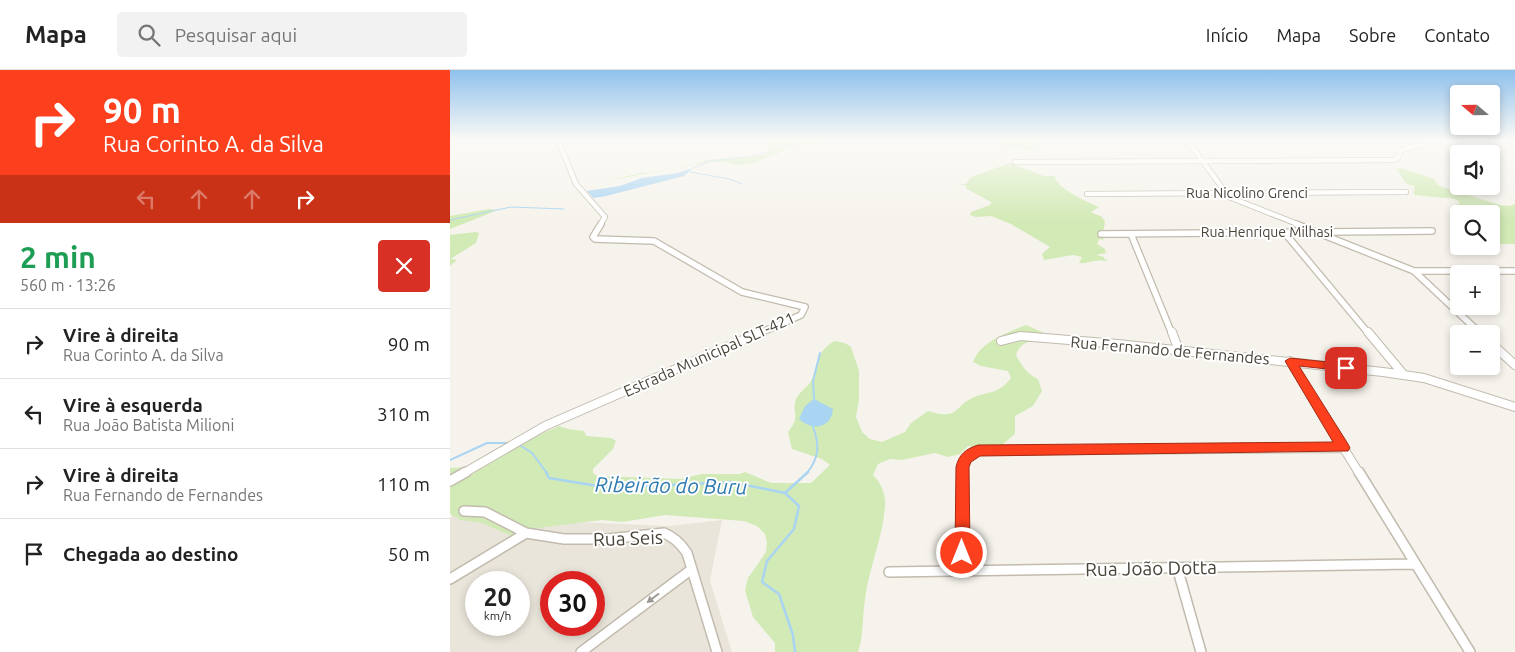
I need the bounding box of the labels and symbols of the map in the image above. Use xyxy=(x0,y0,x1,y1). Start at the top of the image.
north arrow xyxy=(1450,85,1500,135)
street label: Rua Nicolino Grenci xyxy=(1186,185,1308,201)
street label: Rua Henrique Milhasi xyxy=(1201,224,1333,240)
street label: Estrada Municipal SLT-421 xyxy=(621,308,797,400)
street label: Rua Fernando de Fernandes xyxy=(1070,332,1270,368)
pin xyxy=(1325,347,1367,389)
water label: Ribeirão do Buru xyxy=(595,472,747,498)
street label: Rua Seis xyxy=(593,526,663,550)
position arrow xyxy=(935,526,987,578)
street label: Rua João Dotta xyxy=(1085,556,1217,580)
speed limit sign: 30 xyxy=(540,571,605,636)
one-way arrow xyxy=(646,593,660,603)

